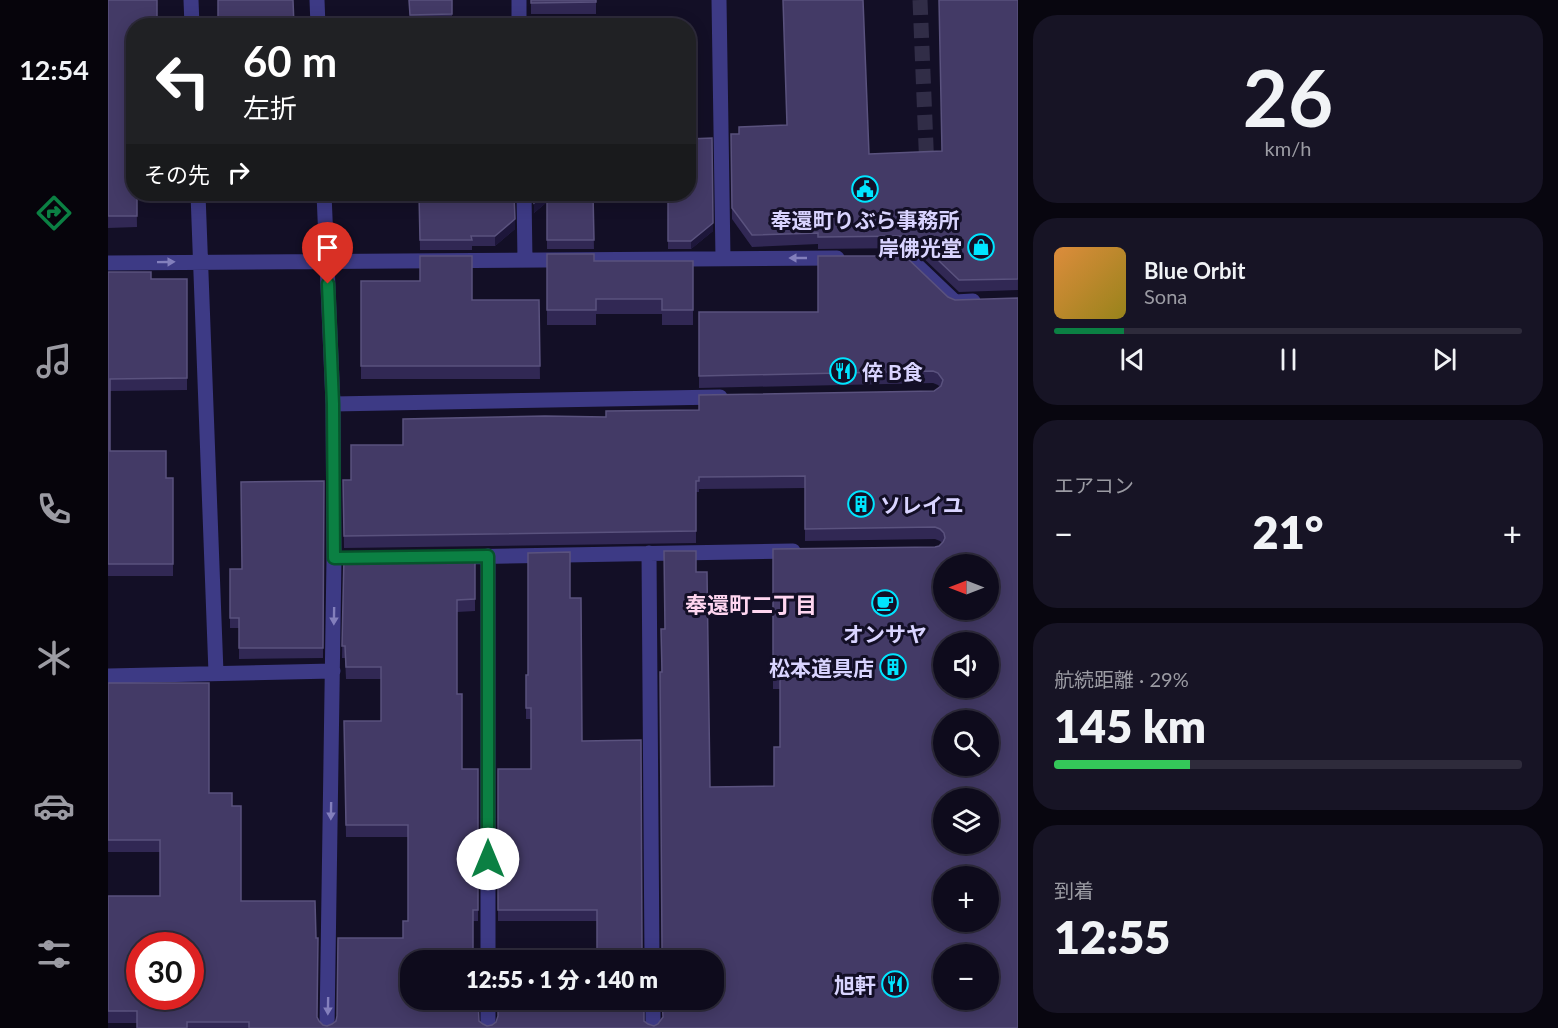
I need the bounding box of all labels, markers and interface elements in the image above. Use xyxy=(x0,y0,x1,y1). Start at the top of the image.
text: 60 m xyxy=(243,36,337,86)
icon: left xyxy=(144,42,222,120)
text: 26 xyxy=(1243,50,1333,144)
text: 12:54 xyxy=(19,53,89,86)
text: 左折 xyxy=(243,91,297,124)
text: km/h xyxy=(1265,136,1311,160)
icon: right xyxy=(222,156,255,189)
text: その先 xyxy=(144,161,210,188)
public building icon: 奉還町りぶら事務所 xyxy=(850,174,880,204)
icon: directions xyxy=(33,192,75,234)
place label: 奉還町りぶら事務所 xyxy=(771,207,960,232)
pin xyxy=(302,222,353,284)
icon: arrive xyxy=(311,231,344,264)
shop icon: 岸佛光堂 xyxy=(966,232,996,262)
place label: 岸佛光堂 xyxy=(878,235,962,260)
one-way arrow xyxy=(789,253,808,263)
one-way arrow xyxy=(157,257,176,267)
text: Blue Orbit xyxy=(1144,257,1245,284)
text: Sona xyxy=(1144,284,1187,308)
icon: music xyxy=(33,340,75,382)
icon: previous xyxy=(1116,343,1149,376)
icon: pause xyxy=(1272,343,1305,376)
icon: next xyxy=(1428,343,1461,376)
restaurant icon: 倅 B食 xyxy=(828,356,858,386)
place label: 倅 B食 xyxy=(862,359,923,384)
text: エアコン xyxy=(1054,473,1134,497)
icon: phone xyxy=(33,488,75,530)
building icon: ソレイユ xyxy=(846,489,876,519)
place label: ソレイユ xyxy=(880,492,964,517)
text: 21° xyxy=(1253,505,1323,559)
text: − xyxy=(1054,513,1073,553)
text: + xyxy=(1503,513,1522,553)
north arrow xyxy=(933,554,999,620)
map controls xyxy=(933,554,999,1010)
cafe icon: オンサヤ xyxy=(870,588,900,618)
district label: 奉還町二丁目 xyxy=(685,591,817,618)
one-way arrow xyxy=(329,607,339,626)
place label: オンサヤ xyxy=(843,621,927,646)
button: sound xyxy=(933,632,999,698)
icon: climate xyxy=(33,637,75,679)
building icon: 松本道具店 xyxy=(878,652,908,682)
place label: 松本道具店 xyxy=(769,655,874,680)
text: 航続距離 · 29% xyxy=(1054,667,1189,691)
text: 145 km xyxy=(1054,699,1206,753)
button: search xyxy=(933,710,999,776)
icon: car xyxy=(33,785,75,827)
button: layers xyxy=(933,788,999,854)
one-way arrow xyxy=(326,802,336,821)
position arrow xyxy=(456,827,520,891)
button: + xyxy=(933,866,999,932)
text: 到着 xyxy=(1054,878,1094,902)
text: 12:55 xyxy=(1054,910,1170,964)
speed limit sign: 30 xyxy=(126,932,204,1010)
icon: filters xyxy=(33,933,75,975)
button: − xyxy=(933,944,999,1010)
text: 12:55 · 1 分 · 140 m xyxy=(466,966,658,993)
restaurant icon: 旭軒 xyxy=(880,969,910,999)
place label: 旭軒 xyxy=(834,972,876,997)
one-way arrow xyxy=(323,997,333,1016)

